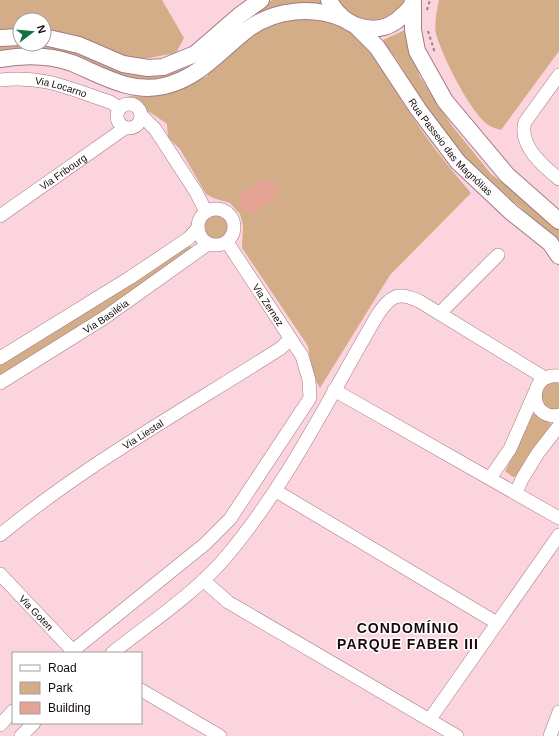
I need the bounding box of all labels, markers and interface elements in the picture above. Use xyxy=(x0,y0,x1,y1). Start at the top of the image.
north arrow xyxy=(12,12,52,52)
text: N xyxy=(35,24,48,35)
street label: Via Locarno xyxy=(35,75,89,99)
street label: Rua Passeio das Magnólias xyxy=(407,96,495,197)
street label: Via Fribourg xyxy=(38,152,88,192)
street label: Via Zernez xyxy=(250,282,286,328)
street label: Via Basiléia xyxy=(81,297,131,335)
street label: Via Liestal xyxy=(120,417,165,451)
street label: Via Goten xyxy=(17,593,56,632)
district label: CONDOMÍNIO PARQUE FABER III xyxy=(337,620,479,652)
legend xyxy=(12,652,142,724)
text: Road xyxy=(48,661,77,675)
text: Park xyxy=(48,681,74,695)
text: Building xyxy=(48,701,91,715)

